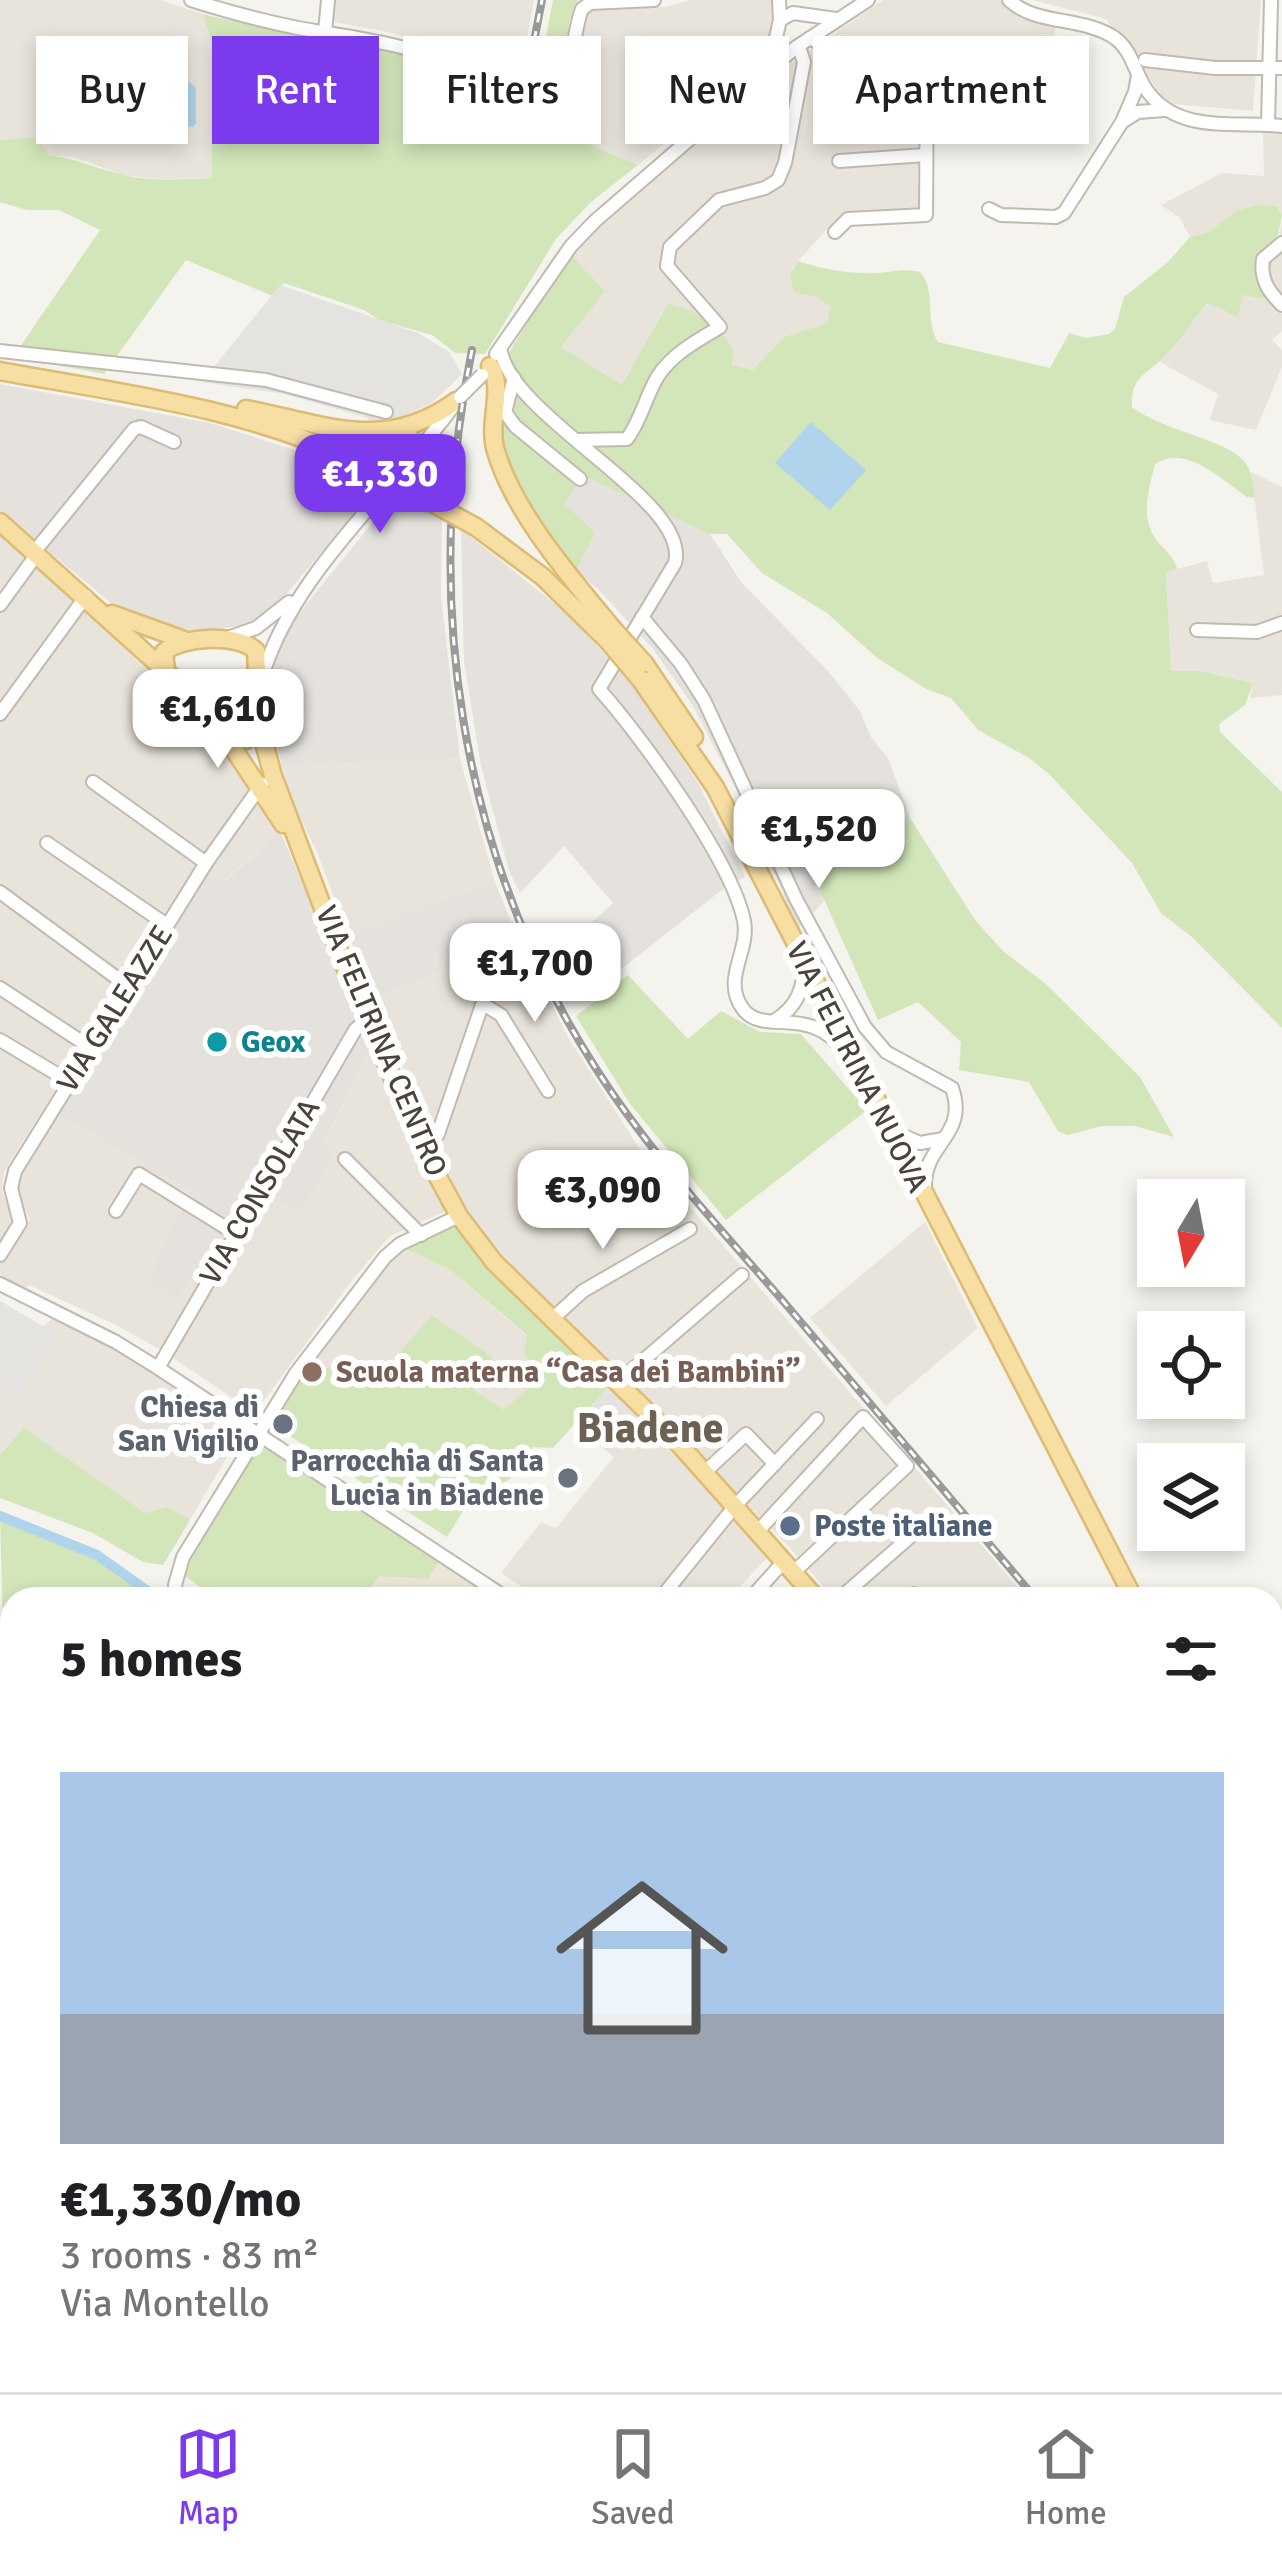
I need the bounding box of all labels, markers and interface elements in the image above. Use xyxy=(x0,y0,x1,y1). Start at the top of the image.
chip: Buy xyxy=(36,36,188,144)
chip: Rent xyxy=(212,36,379,144)
chip: Filters xyxy=(403,36,601,144)
chip: New xyxy=(625,36,789,144)
chip: Apartment xyxy=(813,36,1089,144)
pin: €1,330 xyxy=(282,434,478,536)
text: €1,330 xyxy=(322,449,438,497)
pin: €1,610 xyxy=(120,669,316,771)
text: €1,610 xyxy=(160,684,276,732)
pin: €1,520 xyxy=(721,789,917,891)
text: €1,520 xyxy=(761,804,877,852)
street label: VIA FELTRINA CENTRO xyxy=(307,900,455,1182)
street label: VIA GALEAZZE xyxy=(49,919,181,1099)
pin: €1,700 xyxy=(437,923,633,1025)
street label: VIA FELTRINA NUOVA xyxy=(778,935,936,1199)
text: €1,700 xyxy=(477,938,593,986)
place label: Geox xyxy=(241,1024,306,1061)
marker: Geox xyxy=(204,1029,230,1055)
street label: VIA CONSOLATA xyxy=(192,1092,328,1292)
pin: €3,090 xyxy=(505,1150,701,1252)
text: €3,090 xyxy=(545,1165,661,1213)
north arrow xyxy=(1137,1179,1245,1287)
map controls xyxy=(1137,1179,1245,1551)
button: locate xyxy=(1137,1311,1245,1419)
place label: Scuola materna “Casa dei Bambini” xyxy=(336,1354,800,1391)
marker: Scuola materna “Casa dei Bambini” xyxy=(299,1359,325,1385)
place label: Chiesa di San Vigilio xyxy=(118,1389,259,1460)
district label: Biadene xyxy=(577,1403,724,1454)
marker: Chiesa di San Vigilio xyxy=(270,1411,296,1437)
place label: Parrocchia di Santa Lucia in Biadene xyxy=(290,1443,544,1514)
button: layers xyxy=(1137,1443,1245,1551)
marker: Parrocchia di Santa Lucia in Biadene xyxy=(555,1465,581,1491)
place label: Poste italiane xyxy=(814,1508,993,1545)
marker: Poste italiane xyxy=(777,1513,803,1539)
icon: filters xyxy=(1158,1626,1224,1692)
text: 5 homes xyxy=(60,1628,242,1691)
icon: home xyxy=(534,1850,750,2066)
text: €1,330/mo xyxy=(60,2168,301,2231)
text: 3 rooms · 83 m² xyxy=(60,2231,319,2279)
text: Via Montello xyxy=(60,2279,270,2327)
tab: Map xyxy=(175,2421,241,2534)
tab: Saved xyxy=(591,2421,674,2534)
tab: Home xyxy=(1025,2421,1107,2534)

